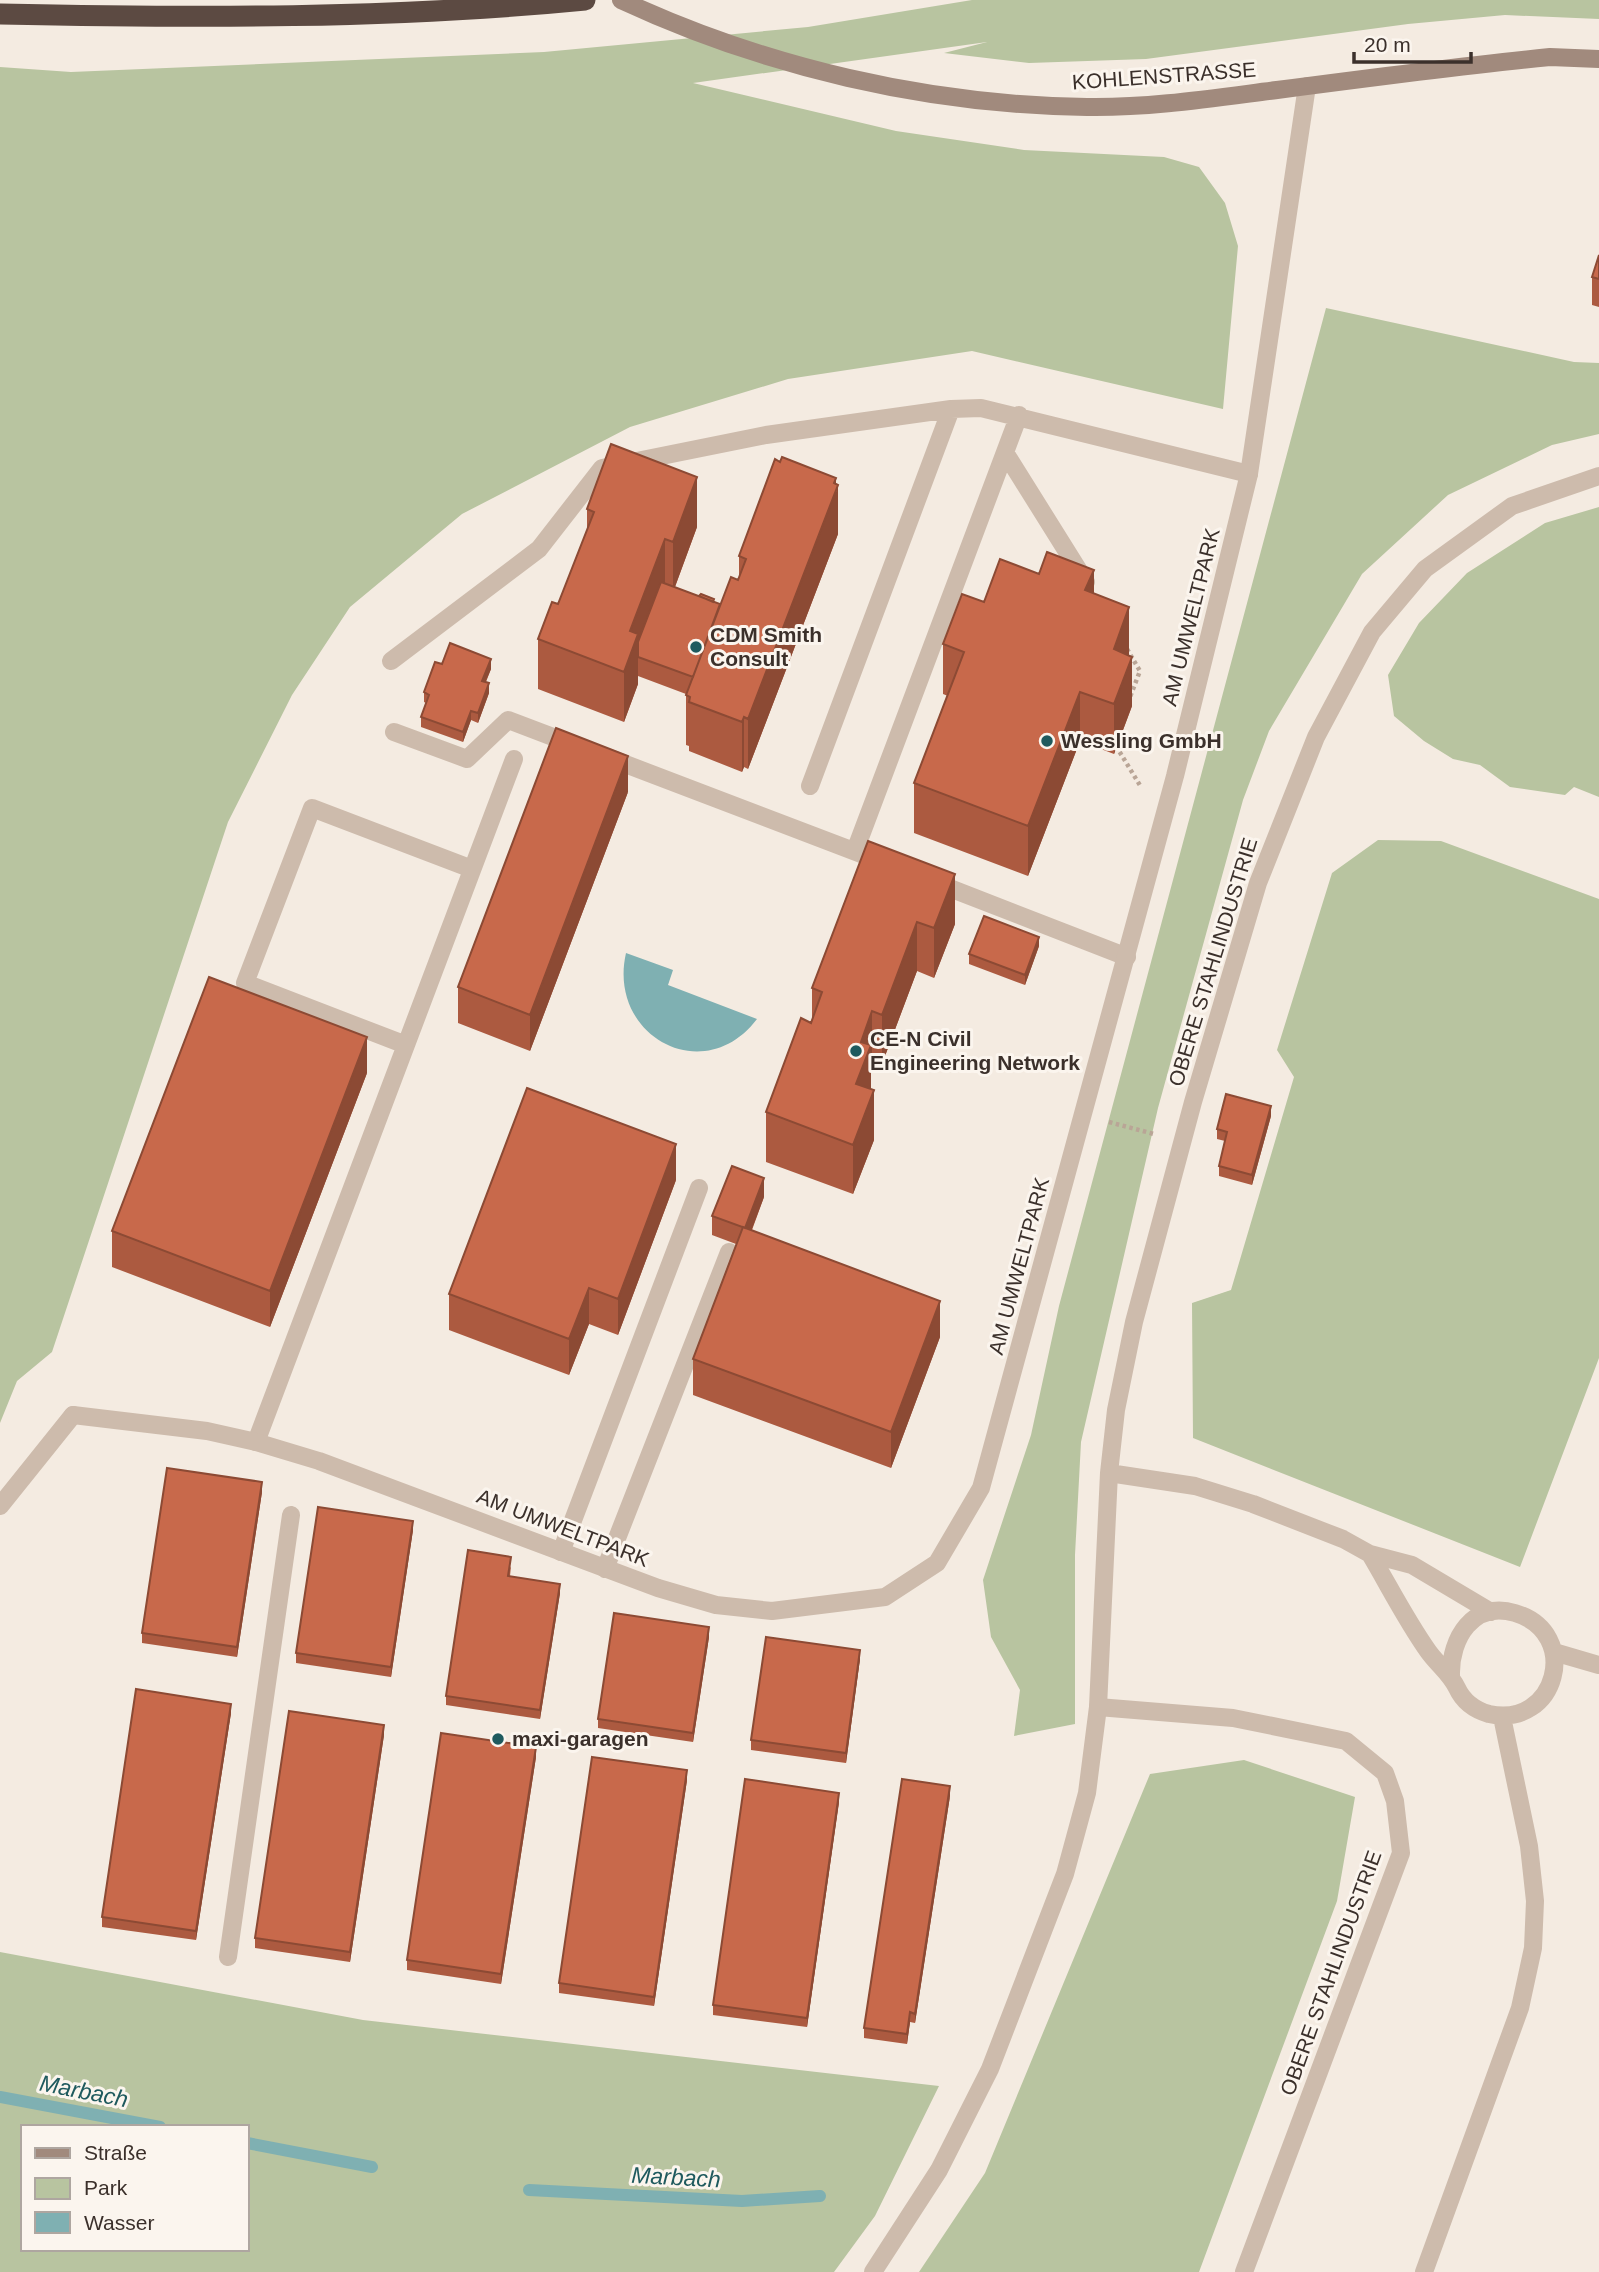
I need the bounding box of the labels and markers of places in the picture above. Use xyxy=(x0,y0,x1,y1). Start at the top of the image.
place label: CDM Smith Consult xyxy=(710,623,822,670)
marker: CDM Smith Consult xyxy=(688,639,704,655)
place label: Wessling GmbH xyxy=(1061,729,1222,752)
marker: Wessling GmbH xyxy=(1039,733,1055,749)
place label: CE-N Civil Engineering Network xyxy=(870,1027,1080,1074)
marker: CE-N Civil Engineering Network xyxy=(848,1043,864,1059)
place label: maxi-garagen xyxy=(512,1727,649,1750)
marker: maxi-garagen xyxy=(490,1731,506,1747)

